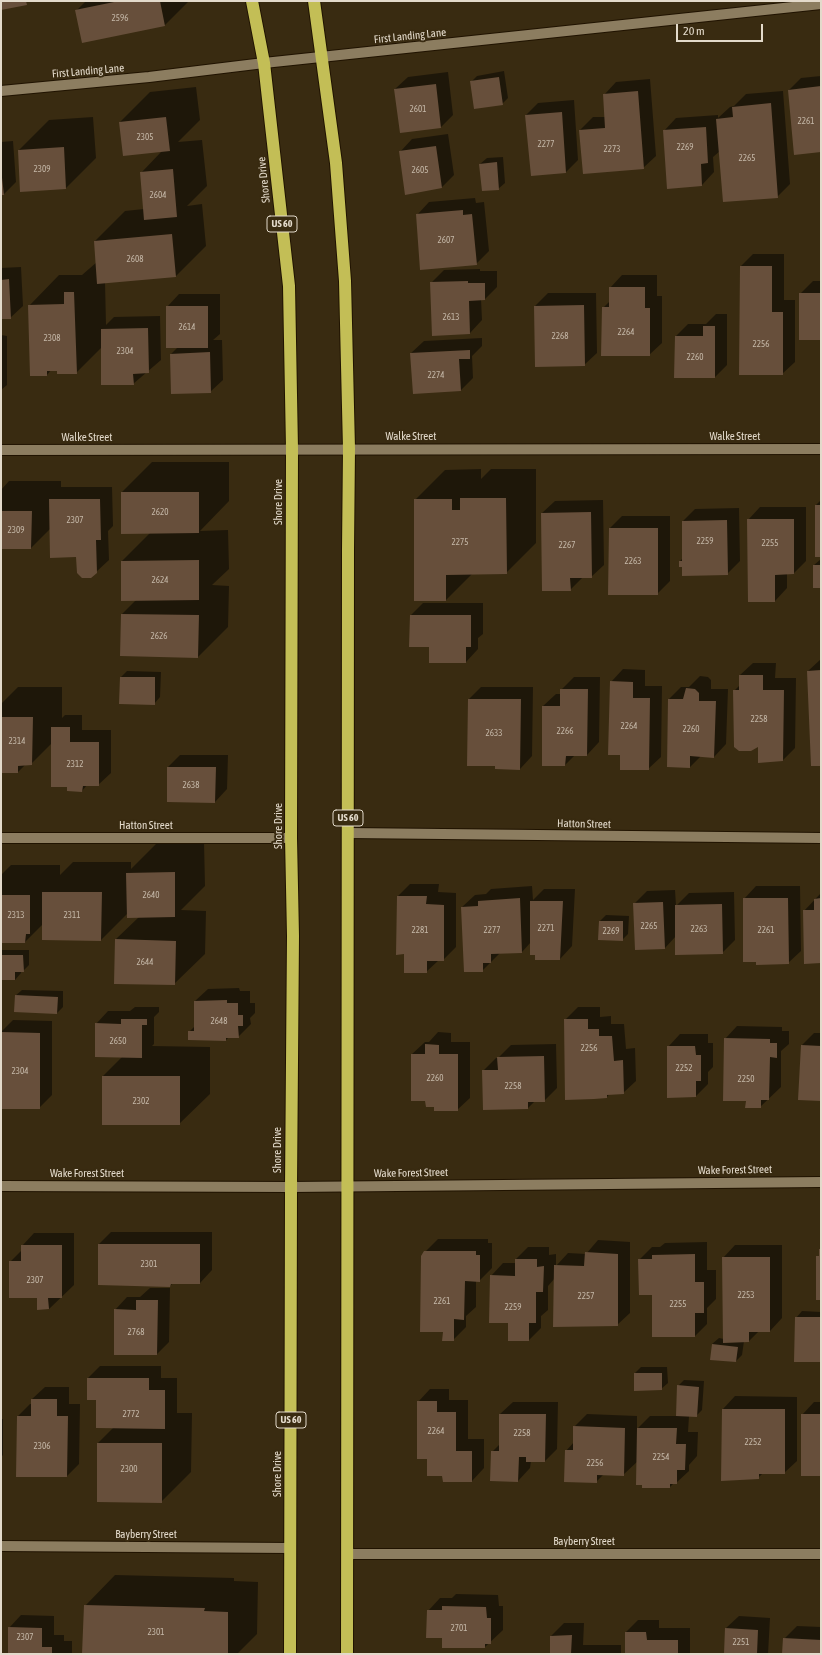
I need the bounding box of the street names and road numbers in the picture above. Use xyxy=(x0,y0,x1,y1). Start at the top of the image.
street label: First Landing Lane xyxy=(373,26,447,46)
street label: First Landing Lane xyxy=(51,61,125,81)
street label: Shore Drive xyxy=(255,156,273,204)
road number: US 60 xyxy=(267,216,297,232)
street label: Walke Street xyxy=(386,430,436,444)
street label: Walke Street xyxy=(710,430,760,444)
street label: Walke Street xyxy=(62,431,112,445)
street label: Shore Drive xyxy=(272,479,286,525)
street label: Shore Drive xyxy=(272,803,286,849)
road number: US 60 xyxy=(333,810,363,826)
street label: Hatton Street xyxy=(557,817,611,831)
street label: Hatton Street xyxy=(119,819,173,833)
street label: Shore Drive xyxy=(271,1127,285,1173)
street label: Wake Forest Street xyxy=(698,1163,772,1177)
street label: Wake Forest Street xyxy=(374,1166,448,1180)
street label: Wake Forest Street xyxy=(50,1167,124,1181)
road number: US 60 xyxy=(276,1412,306,1428)
street label: Shore Drive xyxy=(271,1451,285,1497)
street label: Bayberry Street xyxy=(115,1528,177,1542)
street label: Bayberry Street xyxy=(553,1535,615,1549)

